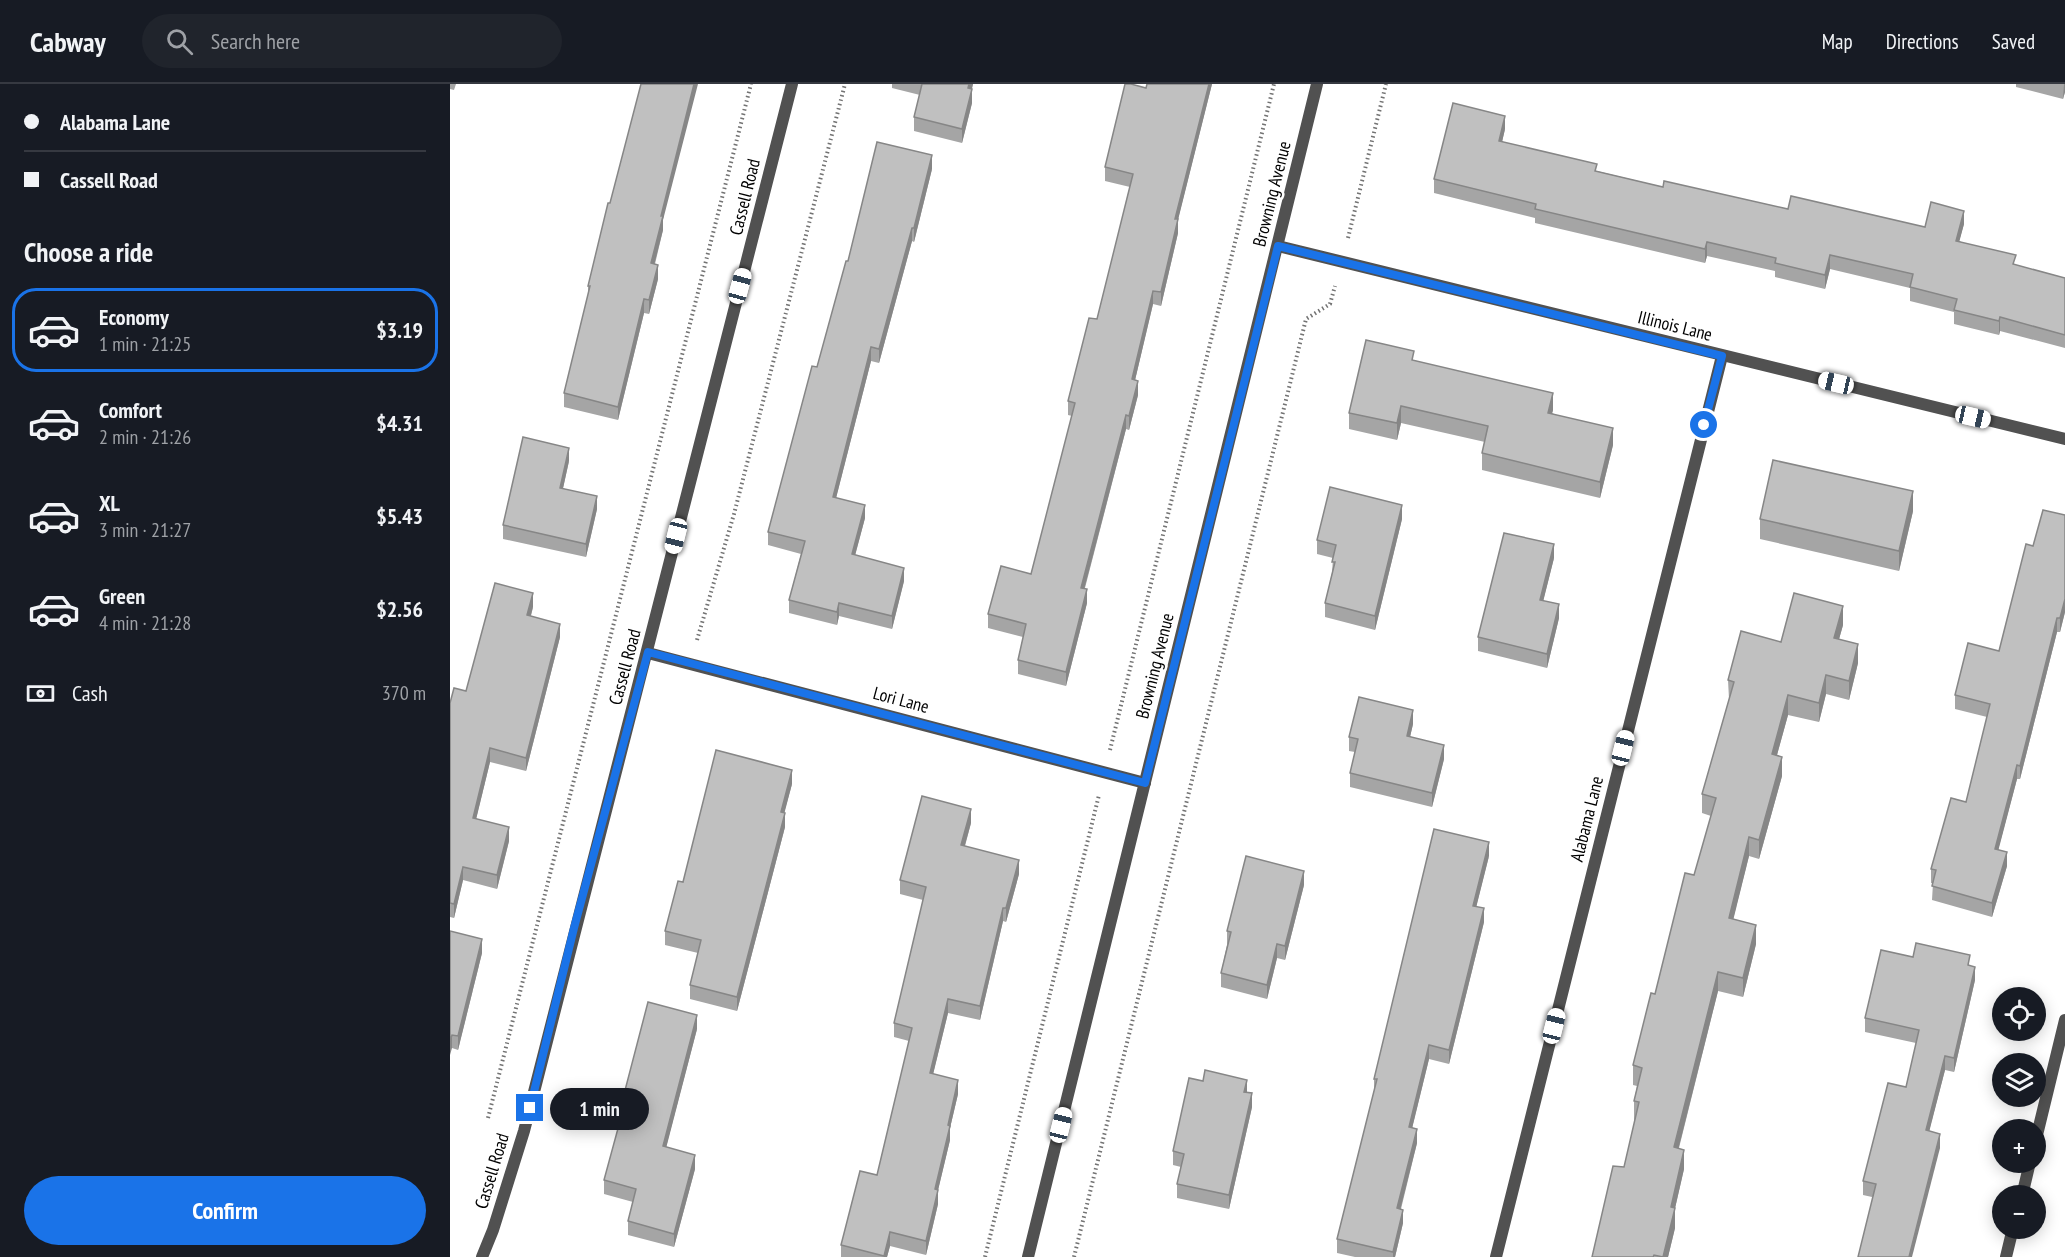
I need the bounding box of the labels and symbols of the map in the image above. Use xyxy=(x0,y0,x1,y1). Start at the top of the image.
street label: Browning Avenue xyxy=(1247,139,1296,249)
street label: Cassell Road xyxy=(724,156,765,237)
car xyxy=(727,266,753,306)
street label: Illinois Lane xyxy=(1636,305,1715,346)
car xyxy=(1816,370,1856,396)
car xyxy=(1953,404,1993,430)
route start xyxy=(1690,411,1717,438)
car xyxy=(663,516,689,556)
street label: Browning Avenue xyxy=(1130,611,1179,721)
street label: Cassell Road xyxy=(603,626,646,707)
street label: Lori Lane xyxy=(871,681,932,718)
car xyxy=(1610,728,1636,768)
street label: Alabama Lane xyxy=(1565,774,1608,864)
car xyxy=(1541,1006,1567,1046)
callout: 1 min xyxy=(551,1087,650,1129)
route end xyxy=(516,1094,543,1121)
car xyxy=(1048,1105,1074,1145)
street label: Cassell Road xyxy=(469,1130,514,1211)

